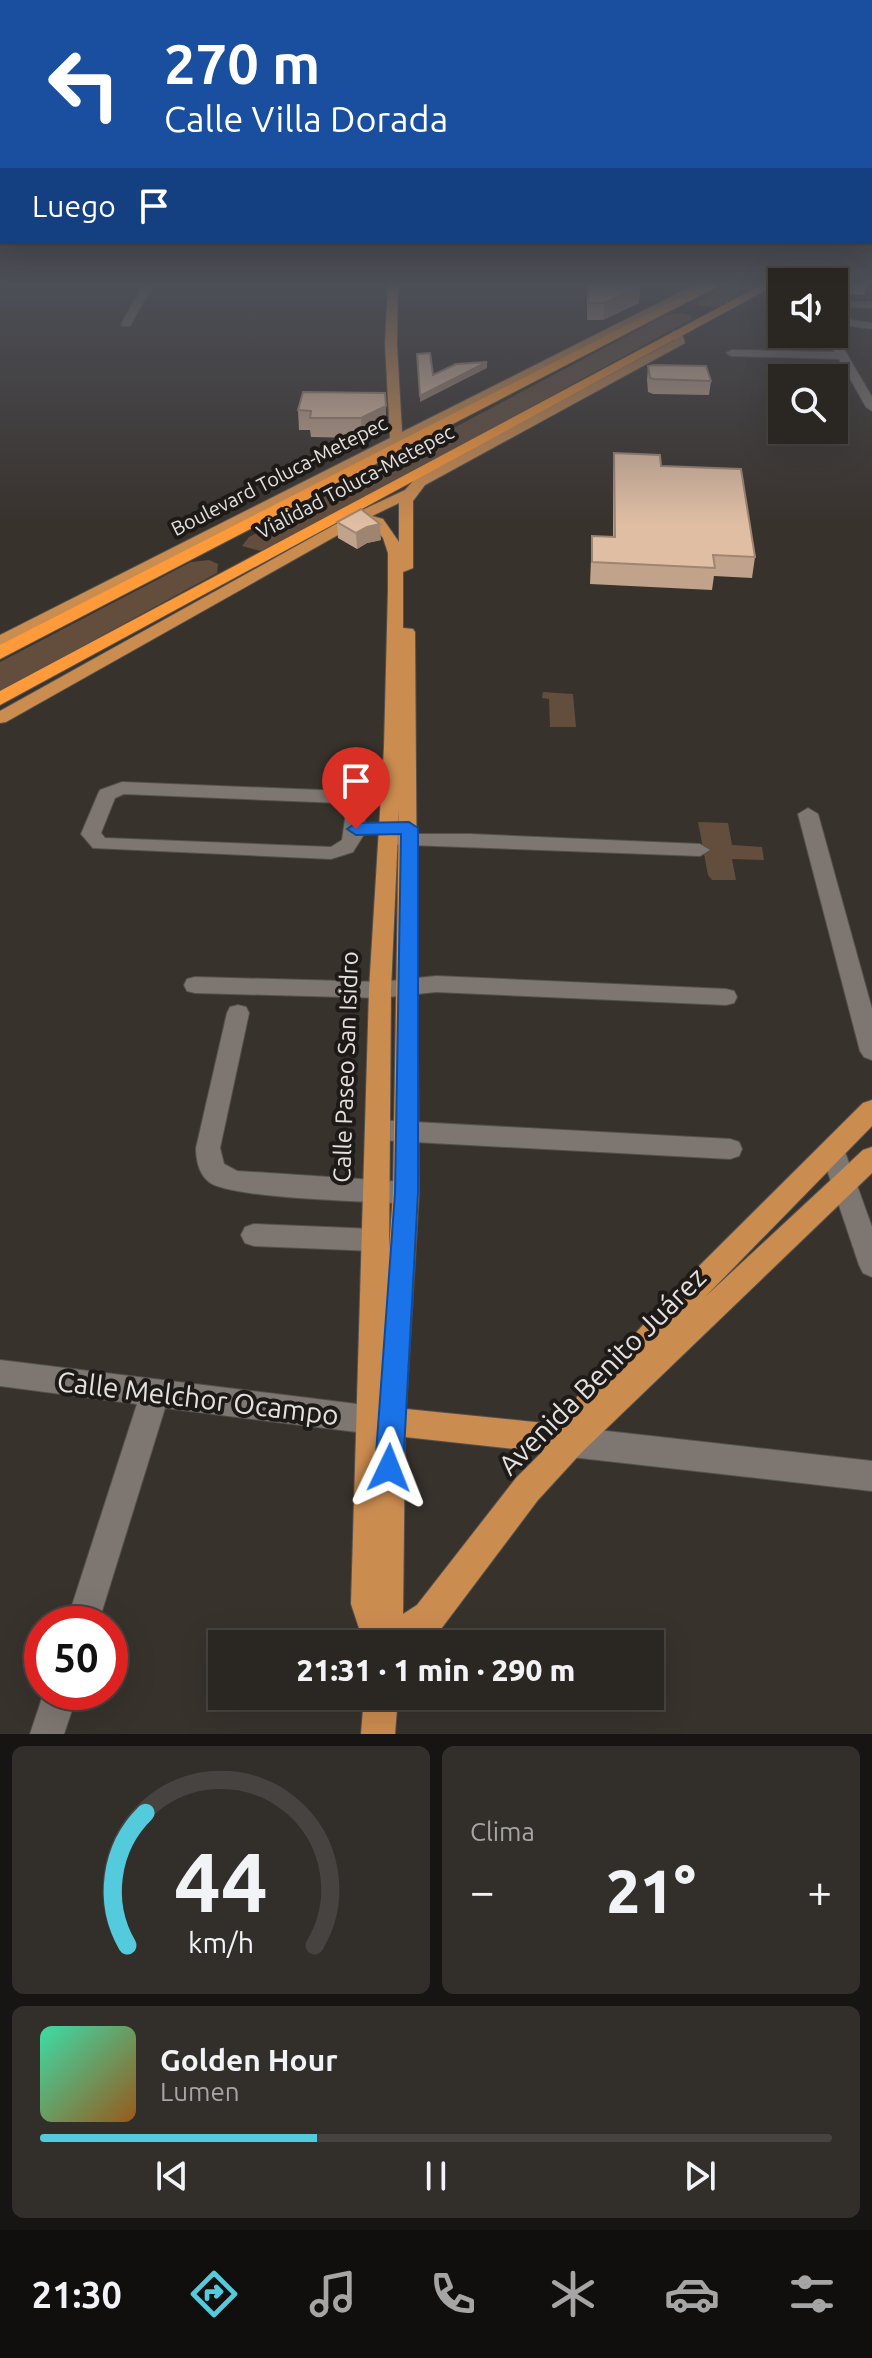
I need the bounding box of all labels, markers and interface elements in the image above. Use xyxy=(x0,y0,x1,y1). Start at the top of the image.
icon: left xyxy=(32,32,136,136)
text: 270 m xyxy=(164,32,320,95)
text: Calle Villa Dorada xyxy=(164,98,448,139)
icon: arrive xyxy=(132,184,176,228)
text: Luego xyxy=(32,189,116,223)
map controls xyxy=(768,268,848,444)
button: sound xyxy=(768,268,848,348)
button: search xyxy=(768,364,848,444)
street label: Boulevard Toluca-Metepec xyxy=(167,411,391,540)
street label: Vialidad Toluca-Metepec xyxy=(252,420,457,543)
pin xyxy=(322,747,390,829)
icon: arrive xyxy=(334,759,378,803)
street label: Calle Paseo San Isidro xyxy=(328,951,363,1183)
street label: Avenida Benito Juárez xyxy=(492,1261,712,1481)
street label: Calle Melchor Ocampo xyxy=(55,1365,341,1430)
position arrow xyxy=(347,1426,431,1510)
speed limit sign: 50 xyxy=(24,1606,128,1710)
text: 21:31 · 1 min · 290 m xyxy=(297,1653,575,1687)
text: Clima xyxy=(470,1817,535,1846)
text: 44 xyxy=(174,1834,268,1928)
text: 21° xyxy=(606,1857,696,1924)
text: − xyxy=(470,1866,495,1915)
text: + xyxy=(807,1866,832,1915)
text: km/h xyxy=(188,1926,254,1958)
text: Golden Hour xyxy=(160,2043,338,2077)
text: Lumen xyxy=(160,2077,240,2106)
icon: previous xyxy=(150,2154,194,2198)
icon: pause xyxy=(414,2154,458,2198)
icon: next xyxy=(678,2154,722,2198)
icon: directions xyxy=(186,2266,242,2322)
icon: music xyxy=(305,2266,361,2322)
icon: phone xyxy=(425,2266,481,2322)
icon: climate xyxy=(545,2266,601,2322)
icon: car xyxy=(664,2266,720,2322)
icon: filters xyxy=(784,2266,840,2322)
text: 21:30 xyxy=(32,2274,122,2315)

